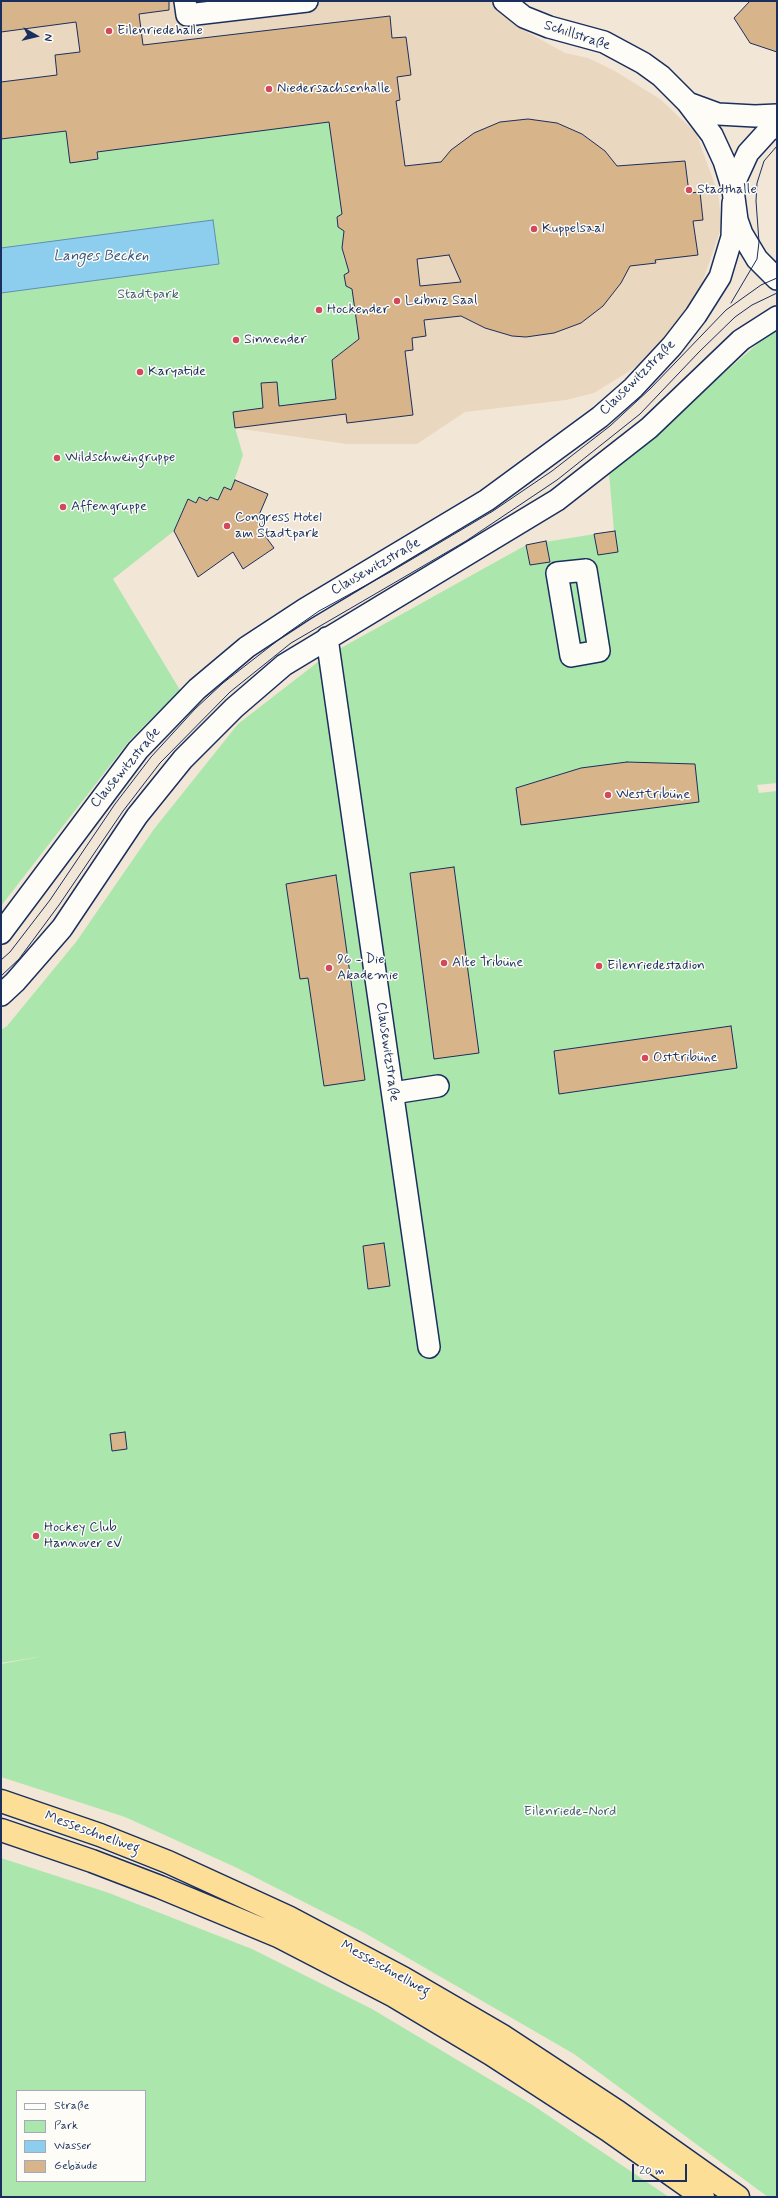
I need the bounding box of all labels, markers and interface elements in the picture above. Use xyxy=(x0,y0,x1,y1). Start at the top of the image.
north arrow xyxy=(16,16,56,56)
street label: Schillstraße xyxy=(542,17,612,55)
place label: Eilenriedehalle xyxy=(117,23,203,39)
marker: Eilenriedehalle xyxy=(104,26,114,36)
text: N xyxy=(40,33,55,42)
place label: Niedersachsenhalle xyxy=(277,81,391,97)
marker: Niedersachsenhalle xyxy=(264,84,274,94)
place label: Stadthalle xyxy=(697,182,757,198)
marker: Stadthalle xyxy=(684,185,694,195)
place label: Kuppelsaal xyxy=(542,221,604,237)
marker: Kuppelsaal xyxy=(529,224,539,234)
water label: Langes Becken xyxy=(53,248,149,266)
park label: Stadtpark xyxy=(117,287,179,303)
place label: Leibniz Saal xyxy=(405,293,477,309)
marker: Leibniz Saal xyxy=(392,296,402,306)
place label: Hockender xyxy=(327,302,389,318)
marker: Hockender xyxy=(314,305,324,315)
place label: Sinnender xyxy=(244,332,307,348)
marker: Sinnender xyxy=(231,335,241,345)
street label: Clausewitzstraße xyxy=(597,337,679,419)
place label: Karyatide xyxy=(148,364,206,380)
marker: Karyatide xyxy=(135,367,145,377)
place label: Wildschweingruppe xyxy=(65,450,175,466)
marker: Wildschweingruppe xyxy=(52,453,62,463)
place label: Affengruppe xyxy=(71,499,147,515)
marker: Affengruppe xyxy=(58,502,68,512)
place label: Congress Hotel am Stadtpark xyxy=(235,510,322,542)
marker: Congress Hotel am Stadtpark xyxy=(222,521,232,531)
street label: Clausewitzstraße xyxy=(328,535,424,599)
street label: Clausewitzstraße xyxy=(87,724,165,812)
place label: Westtribüne xyxy=(616,787,690,803)
marker: Westtribüne xyxy=(603,790,613,800)
place label: 96 - Die Akademie xyxy=(337,952,398,984)
place label: Alte Tribüne xyxy=(452,955,523,971)
marker: Alte Tribüne xyxy=(439,958,449,968)
place label: Eilenriedestadion xyxy=(607,958,705,974)
marker: Eilenriedestadion xyxy=(594,961,604,971)
marker: 96 - Die Akademie xyxy=(324,963,334,973)
street label: Clausewitzstraße xyxy=(372,1001,402,1103)
place label: Osttribüne xyxy=(653,1050,717,1066)
marker: Osttribüne xyxy=(640,1053,650,1063)
place label: Hockey Club Hannover eV xyxy=(44,1520,122,1552)
marker: Hockey Club Hannover eV xyxy=(31,1531,41,1541)
park label: Eilenriede-Nord xyxy=(524,1804,616,1820)
street label: Messeschnellweg xyxy=(42,1808,142,1858)
street label: Messeschnellweg xyxy=(337,1937,433,2001)
legend xyxy=(16,2090,146,2182)
text: Straße xyxy=(54,2098,89,2114)
text: Park xyxy=(54,2118,78,2134)
text: Wasser xyxy=(54,2138,92,2154)
scale bar xyxy=(634,2156,689,2182)
text: Gebäude xyxy=(54,2158,97,2174)
text: 20 m xyxy=(639,2163,665,2179)

